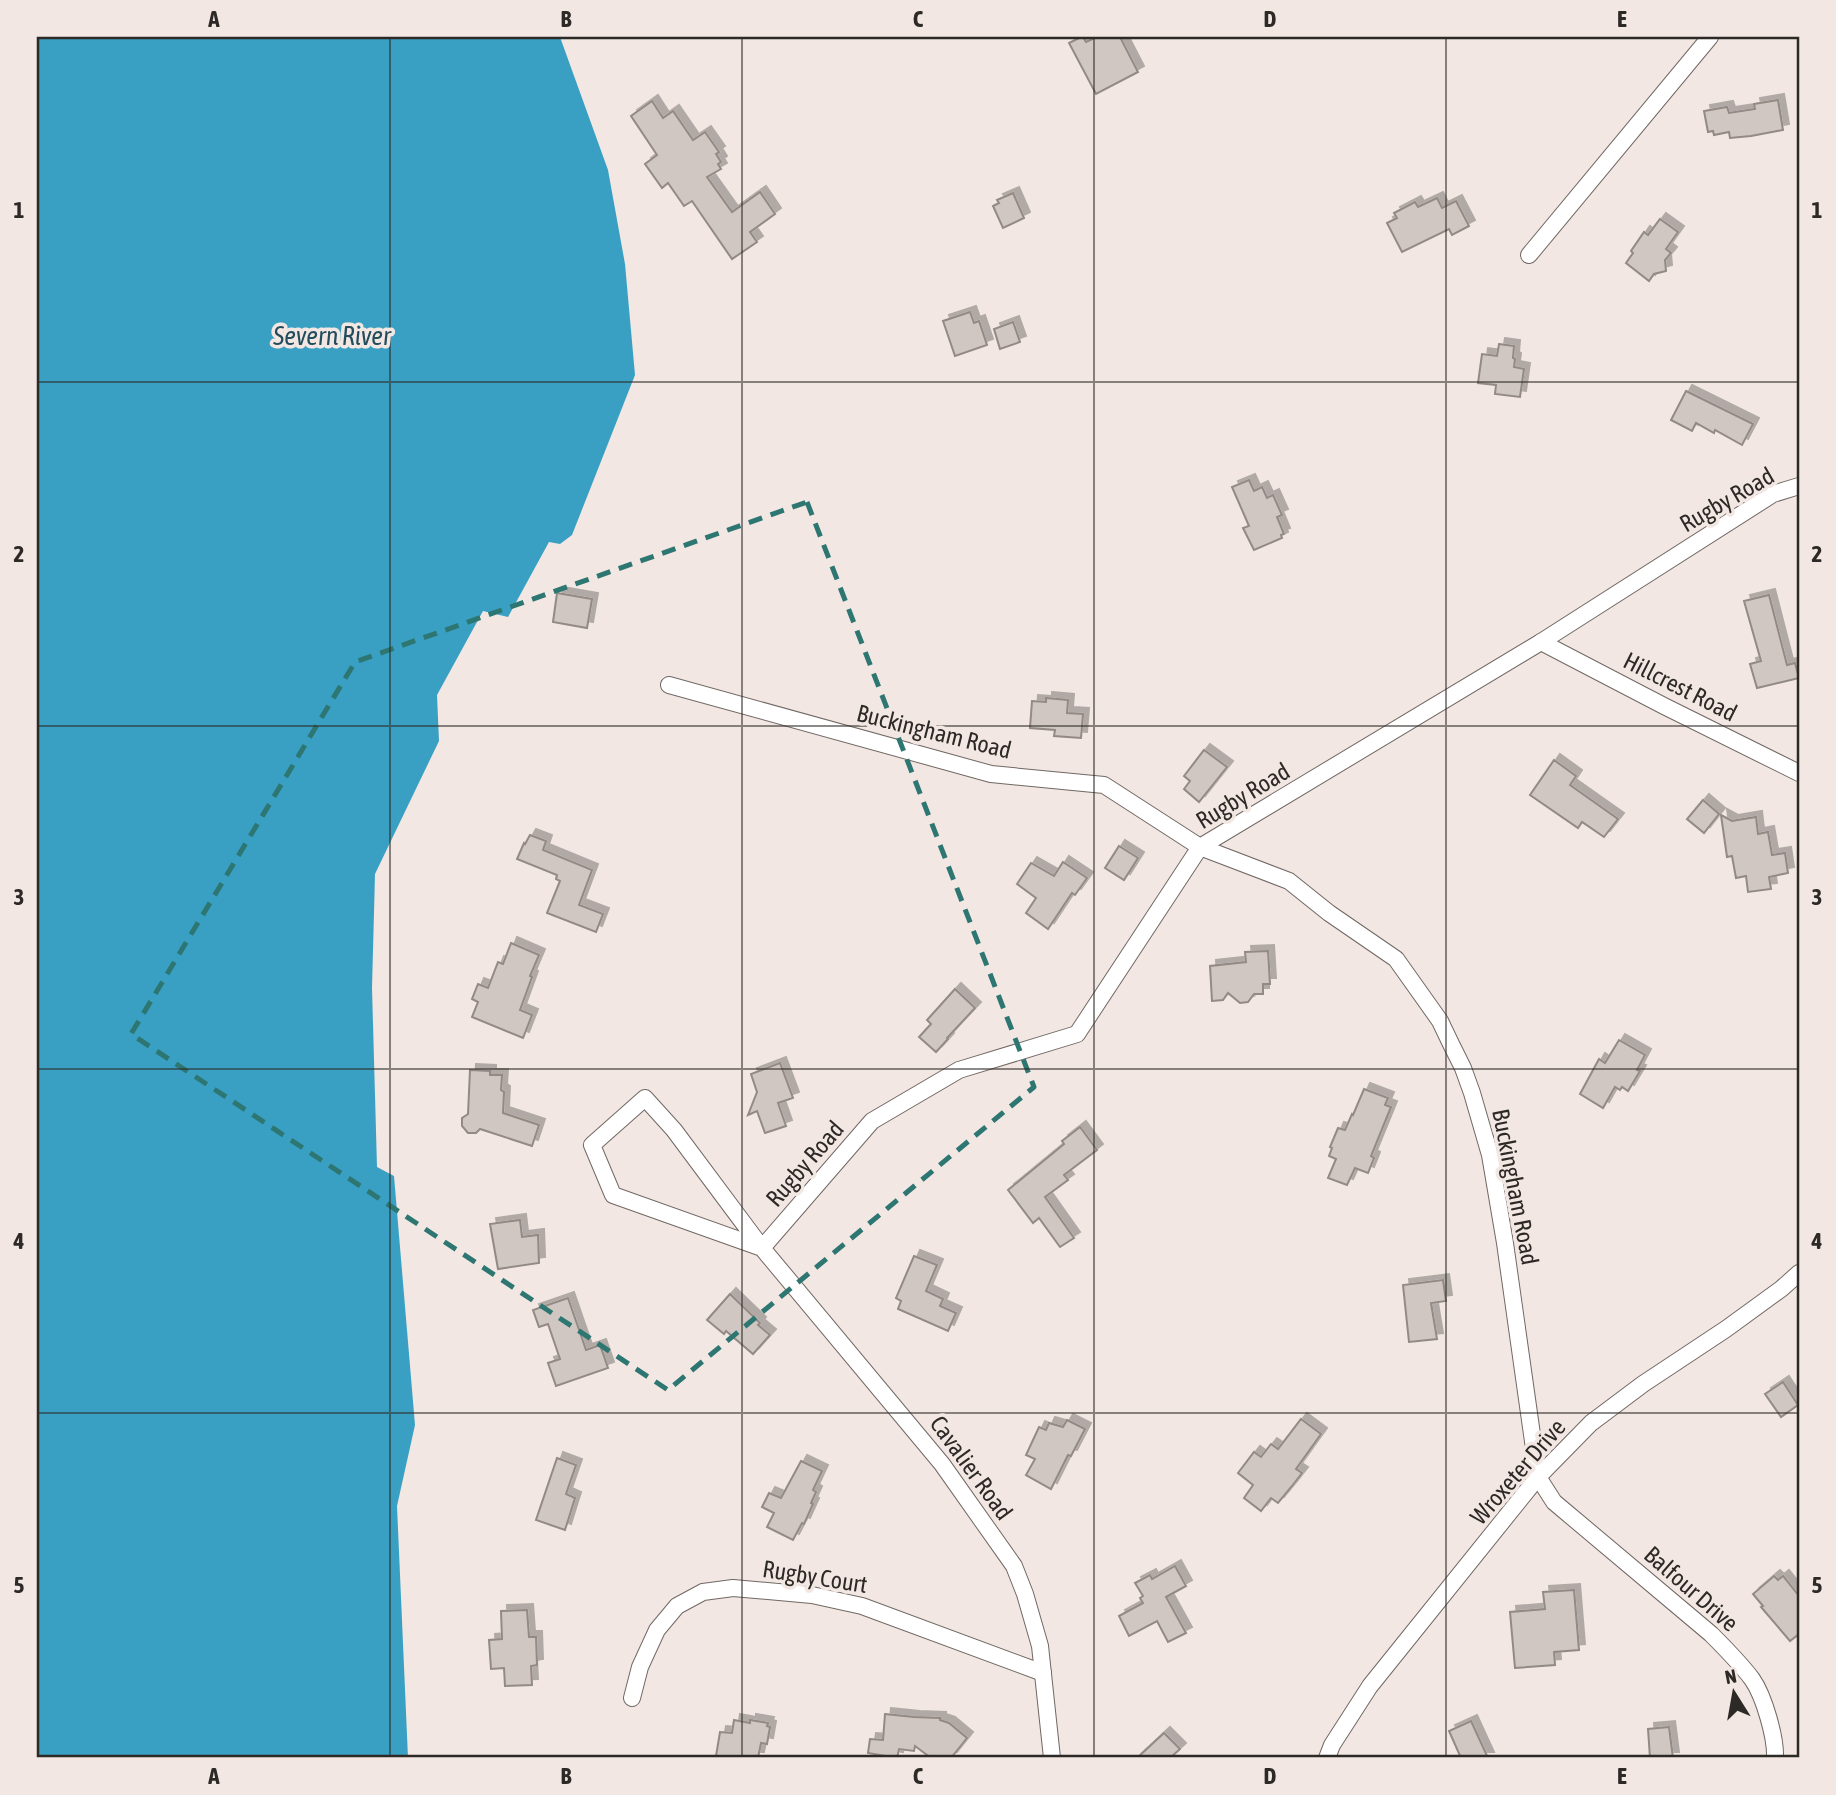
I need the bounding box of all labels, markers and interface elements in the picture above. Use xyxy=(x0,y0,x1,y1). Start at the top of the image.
text: A xyxy=(207,6,220,32)
text: B xyxy=(561,6,572,32)
text: C xyxy=(913,6,924,32)
text: D xyxy=(1264,6,1277,32)
text: E xyxy=(1617,6,1627,32)
text: 1 xyxy=(14,197,25,223)
text: 1 xyxy=(1812,197,1823,223)
water label: Severn River xyxy=(272,321,392,351)
street label: Rugby Road xyxy=(1675,462,1779,537)
text: 2 xyxy=(14,541,24,567)
text: 2 xyxy=(1812,541,1822,567)
street label: Hillcrest Road xyxy=(1619,647,1741,727)
street label: Buckingham Road xyxy=(854,699,1014,764)
street label: Rugby Road xyxy=(1191,757,1294,834)
text: 3 xyxy=(14,884,24,910)
text: 3 xyxy=(1812,884,1822,910)
street label: Buckingham Road xyxy=(1487,1107,1544,1267)
street label: Rugby Road xyxy=(760,1116,849,1212)
text: 4 xyxy=(13,1228,25,1254)
text: 4 xyxy=(1811,1228,1823,1254)
street label: Cavalier Road xyxy=(925,1411,1018,1525)
street label: Wroxeter Drive xyxy=(1465,1414,1571,1530)
street label: Balfour Drive xyxy=(1639,1541,1744,1637)
street label: Rugby Court xyxy=(761,1555,869,1598)
text: 5 xyxy=(14,1572,25,1598)
text: 5 xyxy=(1812,1572,1823,1598)
north arrow xyxy=(1700,1658,1770,1728)
text: N xyxy=(1723,1664,1738,1688)
text: A xyxy=(207,1763,220,1789)
text: B xyxy=(561,1763,572,1789)
text: C xyxy=(913,1763,924,1789)
text: D xyxy=(1264,1763,1277,1789)
text: E xyxy=(1617,1763,1627,1789)

